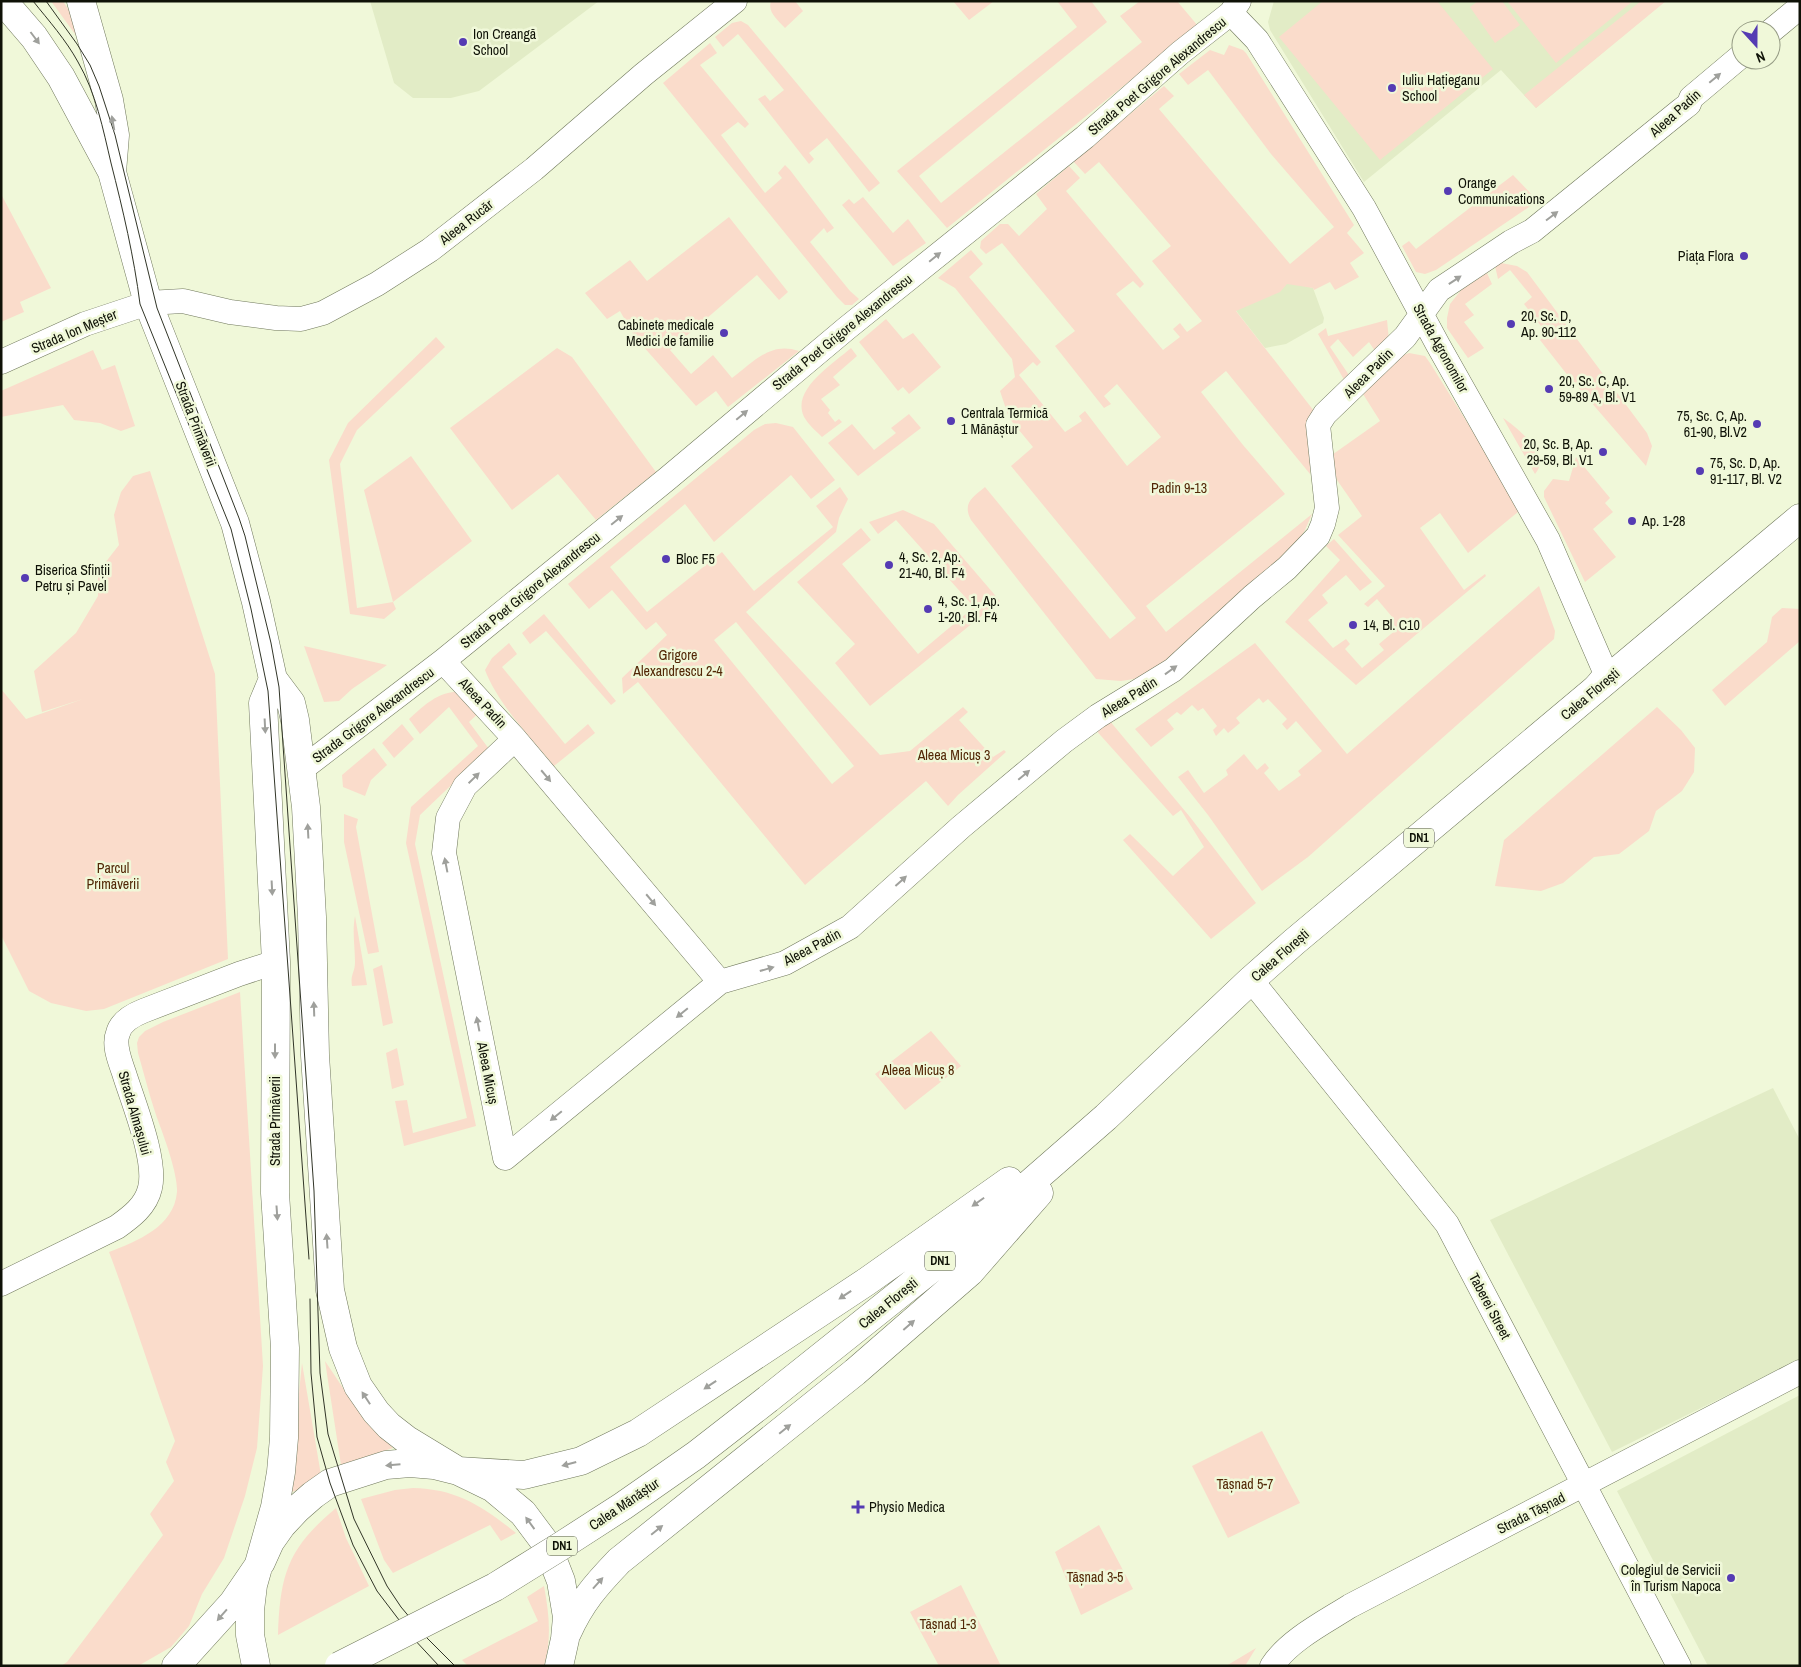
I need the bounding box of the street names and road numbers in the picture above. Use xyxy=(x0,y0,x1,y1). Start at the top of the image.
street label: Strada Poet Grigore Alexandrescu xyxy=(1084,13,1230,139)
street label: Aleea Padin xyxy=(1645,85,1704,141)
street label: Aleea Rucăr xyxy=(435,195,497,249)
street label: Strada Poet Grigore Alexandrescu xyxy=(768,270,916,394)
street label: Strada Agronomilor xyxy=(1409,300,1473,396)
street label: Strada Ion Meșter xyxy=(28,305,120,357)
street label: Aleea Padin xyxy=(1339,345,1396,402)
street label: Strada Primăverii xyxy=(171,379,221,469)
street label: Strada Poet Grigore Alexandrescu xyxy=(456,528,604,652)
street label: Strada Grigore Alexandrescu xyxy=(308,663,438,767)
street label: Calea Florești xyxy=(1557,664,1623,724)
street label: Aleea Padin xyxy=(454,673,511,732)
street label: Aleea Padin xyxy=(1097,673,1160,722)
road number: DN1 xyxy=(1404,828,1434,848)
street label: Aleea Padin xyxy=(779,924,844,970)
street label: Calea Florești xyxy=(1247,925,1313,985)
street label: Aleea Micuș xyxy=(473,1039,503,1106)
street label: Strada Almașului xyxy=(114,1069,156,1157)
street label: Strada Primăverii xyxy=(266,1076,284,1166)
road number: DN1 xyxy=(925,1252,955,1270)
street label: Taberei Street xyxy=(1465,1270,1515,1342)
street label: Calea Florești xyxy=(855,1274,921,1332)
street label: Calea Mănăștur xyxy=(585,1474,663,1534)
street label: Strada Tășnad xyxy=(1494,1488,1568,1538)
road number: DN1 xyxy=(547,1536,577,1555)

